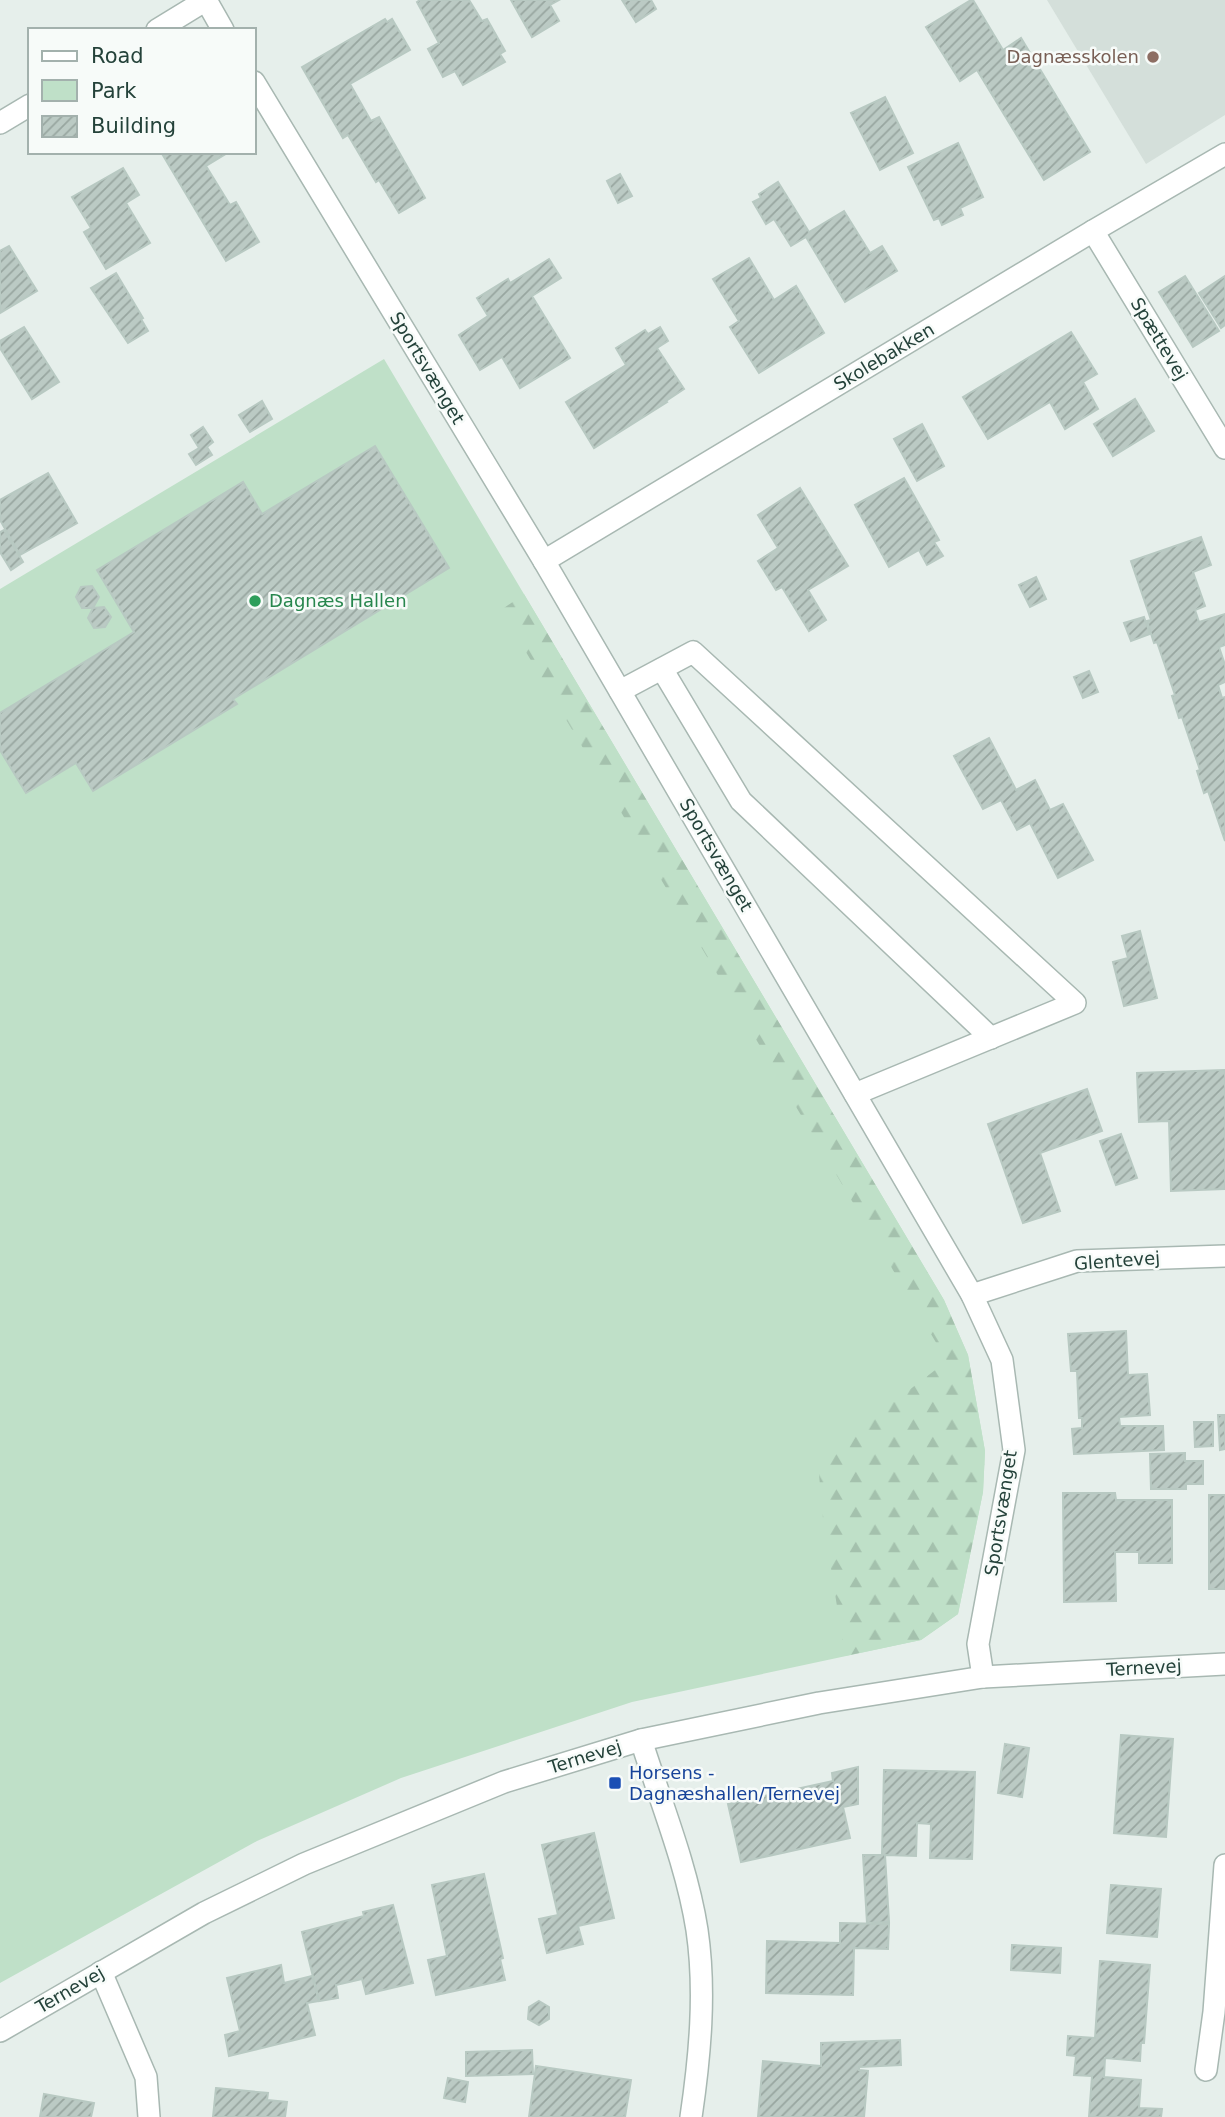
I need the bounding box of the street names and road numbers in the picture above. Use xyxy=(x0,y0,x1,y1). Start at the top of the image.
street label: Spættevej xyxy=(1127,294,1192,384)
street label: Sportsvænget xyxy=(386,308,469,428)
street label: Skolebakken xyxy=(830,318,938,395)
street label: Sportsvænget xyxy=(676,795,757,915)
street label: Glentevej xyxy=(1073,1247,1161,1274)
street label: Sportsvænget xyxy=(980,1449,1021,1577)
street label: Ternevej xyxy=(1105,1655,1182,1680)
street label: Ternevej xyxy=(545,1735,624,1778)
street label: Ternevej xyxy=(31,1962,108,2018)

